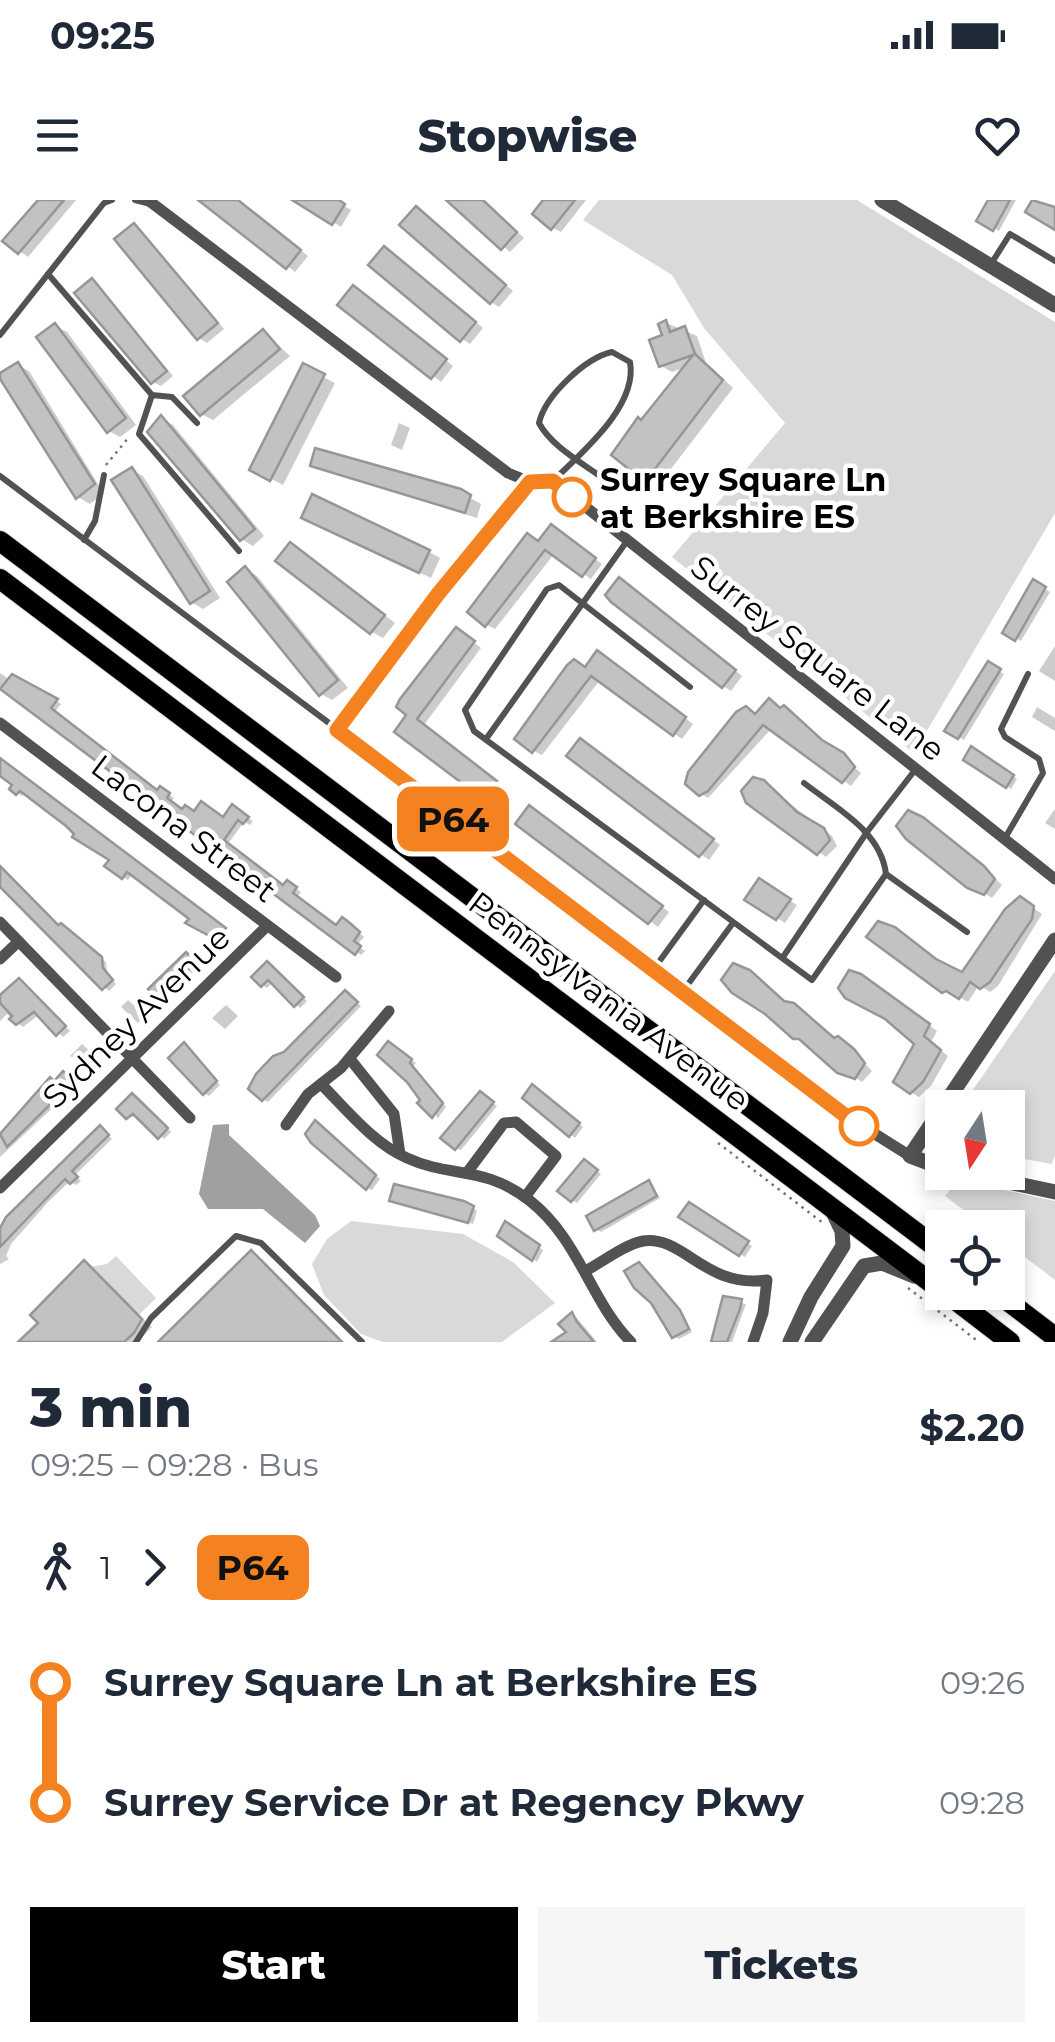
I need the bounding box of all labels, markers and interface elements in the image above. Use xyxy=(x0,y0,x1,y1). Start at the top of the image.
text: 09:25 xyxy=(50,12,155,59)
icon: menu xyxy=(30,108,85,163)
text: Stopwise xyxy=(418,108,637,163)
icon: heart xyxy=(970,108,1025,163)
place label: Surrey Square Ln at Berkshire ES xyxy=(600,460,886,536)
marker: Surrey Square Ln at Berkshire ES xyxy=(553,478,591,516)
street label: Surrey Square Lane xyxy=(683,547,953,769)
street label: Lacona Street xyxy=(84,746,284,910)
line badge: P64 xyxy=(396,786,510,852)
text: P64 xyxy=(417,798,489,841)
street label: Pennsylvania Avenue xyxy=(461,883,757,1119)
street label: Sydney Avenue xyxy=(34,918,238,1116)
north arrow xyxy=(925,1090,1025,1190)
map controls xyxy=(925,1090,1025,1310)
unlabelled marker xyxy=(840,1107,878,1145)
button: locate xyxy=(925,1210,1025,1310)
text: 3 min xyxy=(30,1374,192,1441)
text: $2.20 xyxy=(919,1404,1025,1451)
text: 09:25 – 09:28 · Bus xyxy=(30,1445,319,1484)
icon: walk xyxy=(30,1540,85,1595)
icon: forward xyxy=(127,1540,182,1595)
text: P64 xyxy=(217,1546,289,1589)
text: 1 xyxy=(100,1548,112,1587)
text: Surrey Square Ln at Berkshire ES xyxy=(104,1659,757,1706)
text: 09:26 xyxy=(940,1663,1025,1702)
text: Surrey Service Dr at Regency Pkwy xyxy=(104,1779,804,1826)
text: 09:28 xyxy=(939,1783,1025,1822)
button: Start xyxy=(30,1907,518,2022)
button: Tickets xyxy=(538,1907,1025,2022)

